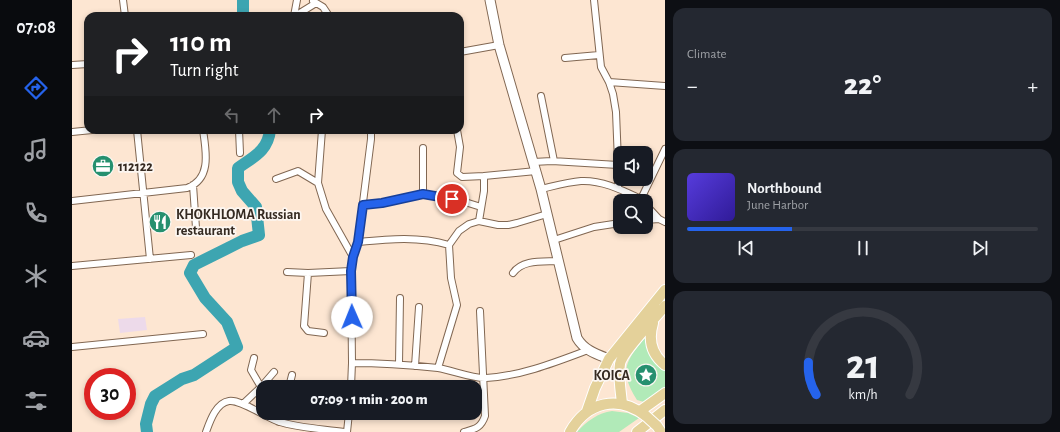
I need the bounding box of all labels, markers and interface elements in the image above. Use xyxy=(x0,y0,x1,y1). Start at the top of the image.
text: 07:08 xyxy=(16,19,56,37)
icon: right xyxy=(104,28,156,80)
text: 110 m xyxy=(170,29,232,57)
text: Climate xyxy=(687,48,726,61)
text: Turn right xyxy=(170,62,239,80)
text: 22° xyxy=(844,70,881,100)
icon: directions xyxy=(22,74,50,102)
text: − xyxy=(687,75,698,97)
text: + xyxy=(1027,75,1038,97)
icon: left xyxy=(221,104,243,126)
icon: ahead xyxy=(263,104,285,126)
icon: right xyxy=(305,104,327,126)
icon: music xyxy=(22,136,50,164)
map controls xyxy=(613,146,653,234)
button: sound xyxy=(613,146,653,186)
office icon: 112122 xyxy=(90,153,116,179)
place label: 112122 xyxy=(118,160,153,174)
text: Northbound xyxy=(747,181,822,196)
pin xyxy=(435,182,469,216)
icon: arrive xyxy=(441,188,463,210)
button: search xyxy=(613,194,653,234)
icon: phone xyxy=(22,199,50,227)
text: June Harbor xyxy=(747,199,808,212)
place label: KHOKHLOMA Russian restaurant xyxy=(176,208,301,238)
restaurant icon: KHOKHLOMA Russian restaurant xyxy=(147,209,173,235)
icon: previous xyxy=(735,237,757,259)
icon: pause xyxy=(852,237,874,259)
icon: next xyxy=(969,237,991,259)
icon: climate xyxy=(22,262,50,290)
position arrow xyxy=(331,296,373,338)
icon: car xyxy=(22,324,50,352)
text: 21 xyxy=(845,345,880,386)
place icon: KOICA xyxy=(633,362,659,388)
speed limit sign: 30 xyxy=(84,368,136,420)
place label: KOICA xyxy=(594,369,631,383)
icon: filters xyxy=(22,387,50,415)
text: km/h xyxy=(848,388,877,402)
text: 07:09 · 1 min · 200 m xyxy=(310,392,428,407)

